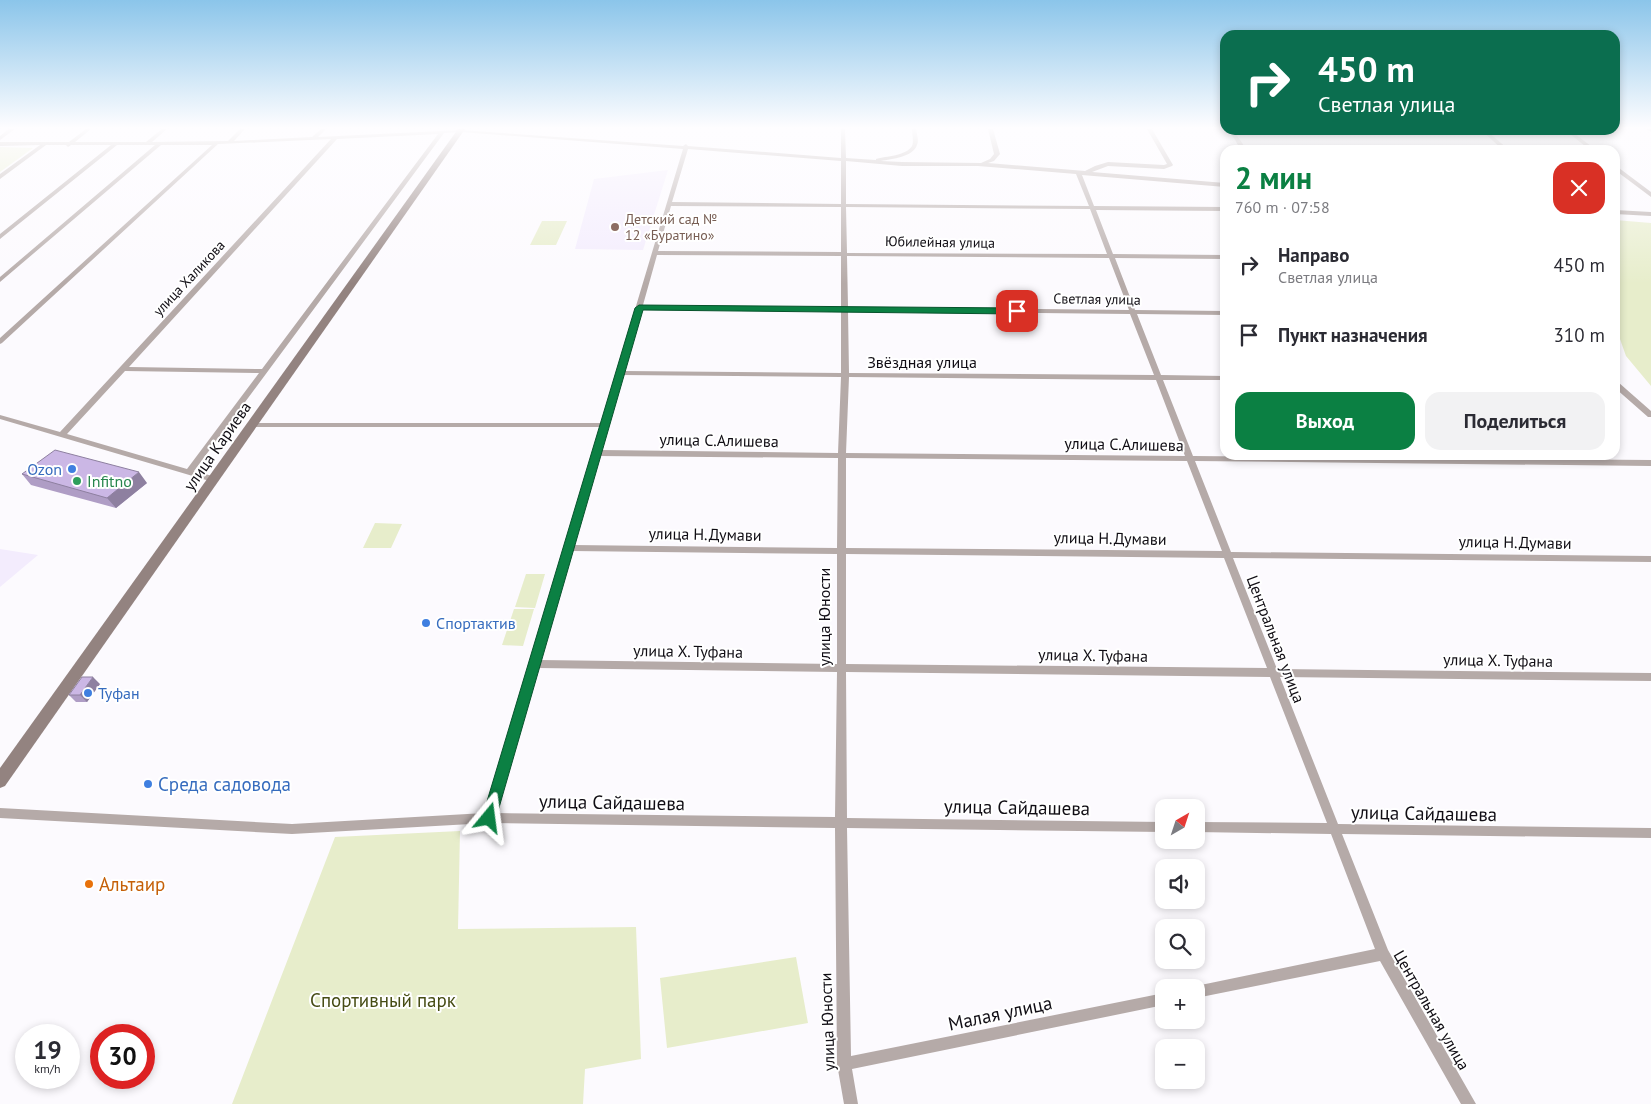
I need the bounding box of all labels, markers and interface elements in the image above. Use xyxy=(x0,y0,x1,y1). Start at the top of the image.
text: 450 m xyxy=(1318,46,1415,92)
icon: right xyxy=(1235,50,1300,115)
text: Светлая улица xyxy=(1318,90,1455,118)
text: 2 мин xyxy=(1235,158,1312,197)
button: close xyxy=(1553,162,1605,214)
text: 760 m · 07:58 xyxy=(1235,197,1330,217)
place label: Детский сад № 12 «Буратино» xyxy=(625,210,717,244)
marker: Детский сад № 12 «Буратино» xyxy=(609,221,621,233)
street label: Юбилейная улица xyxy=(885,232,995,252)
street label: улица Халикова xyxy=(149,236,229,320)
text: Направо xyxy=(1278,243,1349,267)
icon: right xyxy=(1235,251,1263,279)
text: 450 m xyxy=(1553,253,1605,277)
text: Светлая улица xyxy=(1278,267,1378,287)
street label: Светлая улица xyxy=(1053,289,1141,309)
pin xyxy=(996,290,1038,332)
icon: arrive xyxy=(1003,297,1031,325)
icon: arrive xyxy=(1235,321,1263,349)
text: Пункт назначения xyxy=(1278,323,1428,347)
text: 310 m xyxy=(1553,323,1605,347)
street label: Звёздная улица xyxy=(867,352,977,372)
button: Выход xyxy=(1235,392,1415,450)
button: Поделиться xyxy=(1425,392,1605,450)
street label: улица Кариева xyxy=(179,398,255,494)
street label: улица С.Алишева xyxy=(659,429,779,451)
street label: улица С.Алишева xyxy=(1064,433,1184,455)
place label: Ozon xyxy=(27,459,62,479)
marker: Ozon xyxy=(66,463,78,475)
place label: Infitno xyxy=(87,471,132,491)
marker: Infitno xyxy=(71,475,83,487)
street label: улица Н.Думави xyxy=(648,523,762,545)
street label: улица Н.Думави xyxy=(1053,527,1167,549)
street label: улица Н.Думави xyxy=(1458,531,1572,553)
street label: улица Юности xyxy=(814,568,834,666)
street label: Центральная улица xyxy=(1242,572,1310,706)
place label: Спортактив xyxy=(436,613,516,633)
marker: Спортактив xyxy=(420,617,432,629)
street label: улица Х. Туфана xyxy=(633,640,743,662)
street label: улица Х. Туфана xyxy=(1038,644,1148,666)
street label: улица Х. Туфана xyxy=(1443,649,1553,671)
place label: Туфан xyxy=(98,683,140,703)
marker: Туфан xyxy=(82,687,94,699)
place label: Среда садовода xyxy=(158,772,291,796)
marker: Среда садовода xyxy=(142,778,154,790)
street label: улица Сайдашева xyxy=(539,789,685,815)
position arrow xyxy=(462,791,514,843)
street label: улица Сайдашева xyxy=(944,794,1090,820)
north arrow xyxy=(1155,799,1205,849)
map controls xyxy=(1155,799,1205,1089)
street label: улица Сайдашева xyxy=(1351,800,1497,826)
button: sound xyxy=(1155,859,1205,909)
place label: Альтаир xyxy=(99,872,165,896)
marker: Альтаир xyxy=(83,878,95,890)
button: search xyxy=(1155,919,1205,969)
street label: Центральная улица xyxy=(1390,947,1474,1073)
street label: улица Юности xyxy=(815,972,839,1072)
button: + xyxy=(1155,979,1205,1029)
park label: Спортивный парк xyxy=(310,988,456,1012)
street label: Малая улица xyxy=(946,990,1054,1036)
speed limit sign: 30 xyxy=(90,1024,155,1089)
text: 19 xyxy=(33,1034,62,1066)
button: − xyxy=(1155,1039,1205,1089)
text: km/h xyxy=(34,1061,61,1076)

